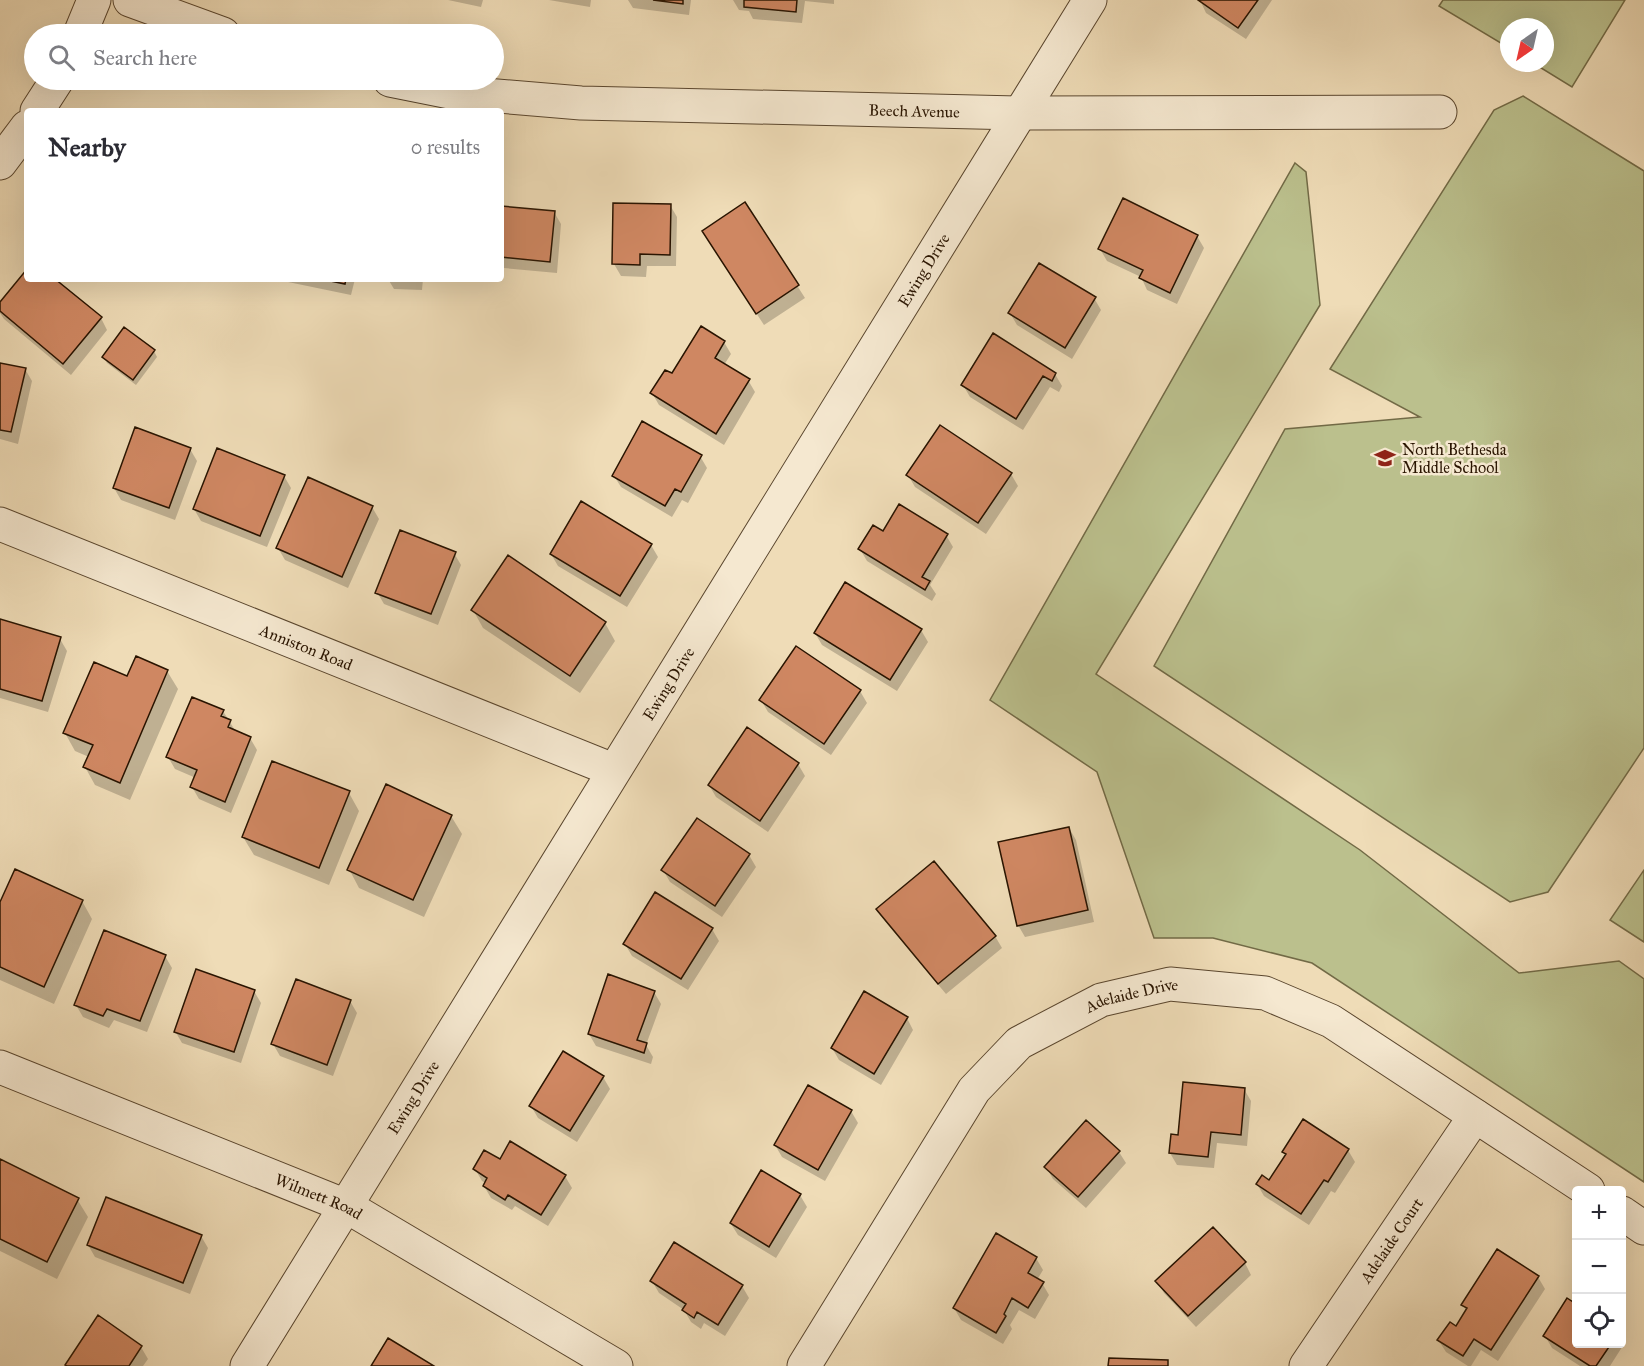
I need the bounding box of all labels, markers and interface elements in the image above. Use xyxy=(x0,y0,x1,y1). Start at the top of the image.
north arrow xyxy=(1500,18,1554,72)
search box xyxy=(24,24,504,90)
icon: search xyxy=(45,41,78,74)
text: Search here xyxy=(93,44,197,71)
street label: Beech Avenue xyxy=(869,100,960,121)
text: Nearby xyxy=(48,131,126,163)
text: 0 results xyxy=(411,135,480,159)
street label: Ewing Drive xyxy=(894,229,953,310)
place label: North Bethesda Middle School xyxy=(1402,440,1507,477)
school or university icon: North Bethesda Middle School xyxy=(1373,446,1397,470)
street label: Anniston Road xyxy=(256,619,355,674)
street label: Ewing Drive xyxy=(638,643,698,724)
street label: Adelaide Drive xyxy=(1081,974,1180,1017)
street label: Ewing Drive xyxy=(383,1057,443,1137)
street label: Wilmett Road xyxy=(273,1169,366,1223)
map controls xyxy=(1572,1186,1626,1348)
button: + xyxy=(1572,1186,1626,1240)
street label: Adelaide Court xyxy=(1355,1194,1427,1287)
button: − xyxy=(1572,1240,1626,1294)
button: locate xyxy=(1572,1294,1626,1348)

